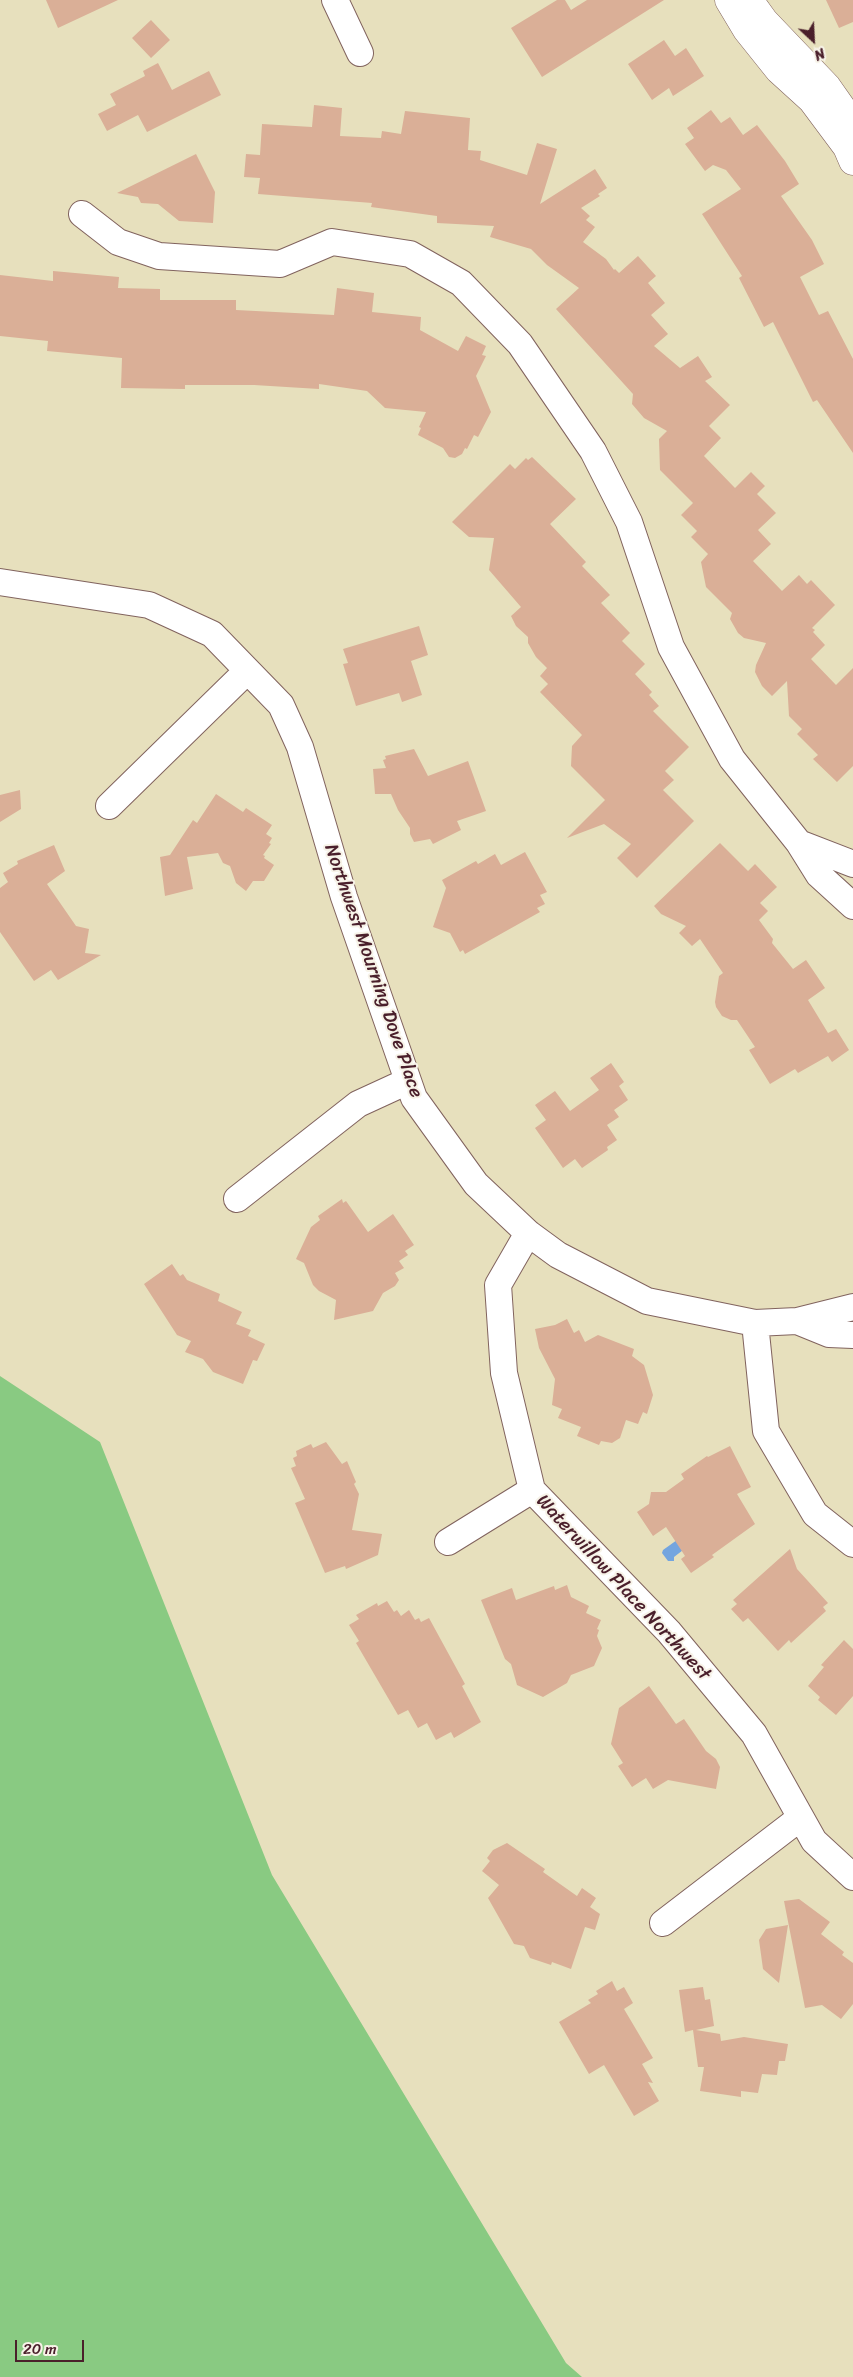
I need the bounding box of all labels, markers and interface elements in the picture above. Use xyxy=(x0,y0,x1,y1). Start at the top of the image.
north arrow xyxy=(788,15,838,65)
text: N xyxy=(810,41,829,67)
street label: Northwest Mourning Dove Place xyxy=(319,841,427,1101)
street label: Waterwillow Place Northwest xyxy=(531,1490,715,1686)
scale bar xyxy=(18,2330,86,2362)
text: 20 m xyxy=(23,2336,57,2362)

